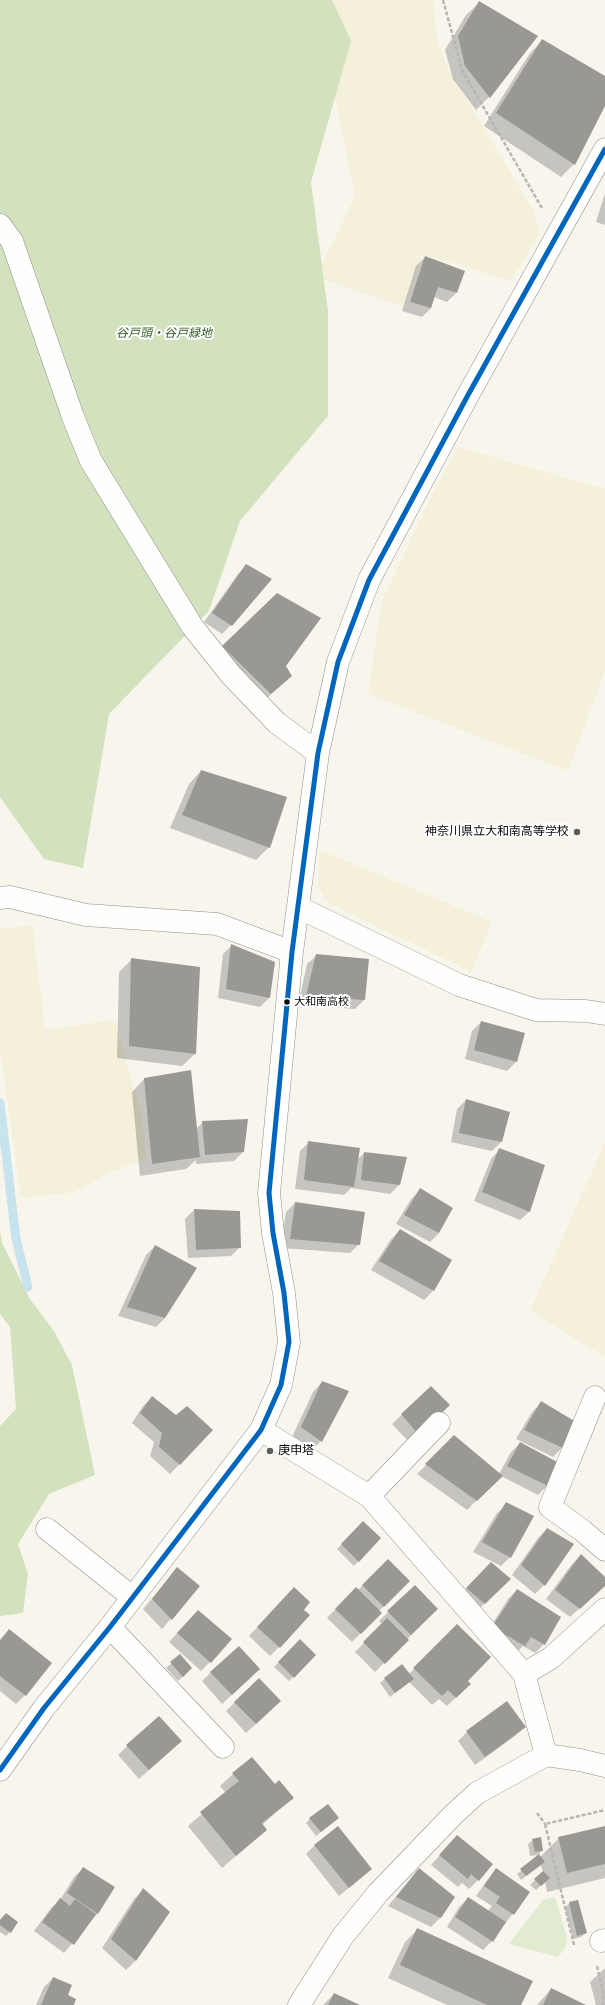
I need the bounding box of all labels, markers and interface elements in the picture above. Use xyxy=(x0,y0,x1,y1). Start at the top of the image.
park label: 谷戸頭・谷戸緑地 xyxy=(116,327,212,341)
place label: 神奈川県立大和南高等学校 xyxy=(425,825,569,839)
marker: 神奈川県立大和南高等学校 xyxy=(572,827,582,837)
place label: 大和南高校 xyxy=(294,995,349,1009)
marker: 大和南高校 xyxy=(282,997,292,1007)
place label: 庚申塔 xyxy=(278,1444,314,1458)
marker: 庚申塔 xyxy=(265,1446,275,1456)

